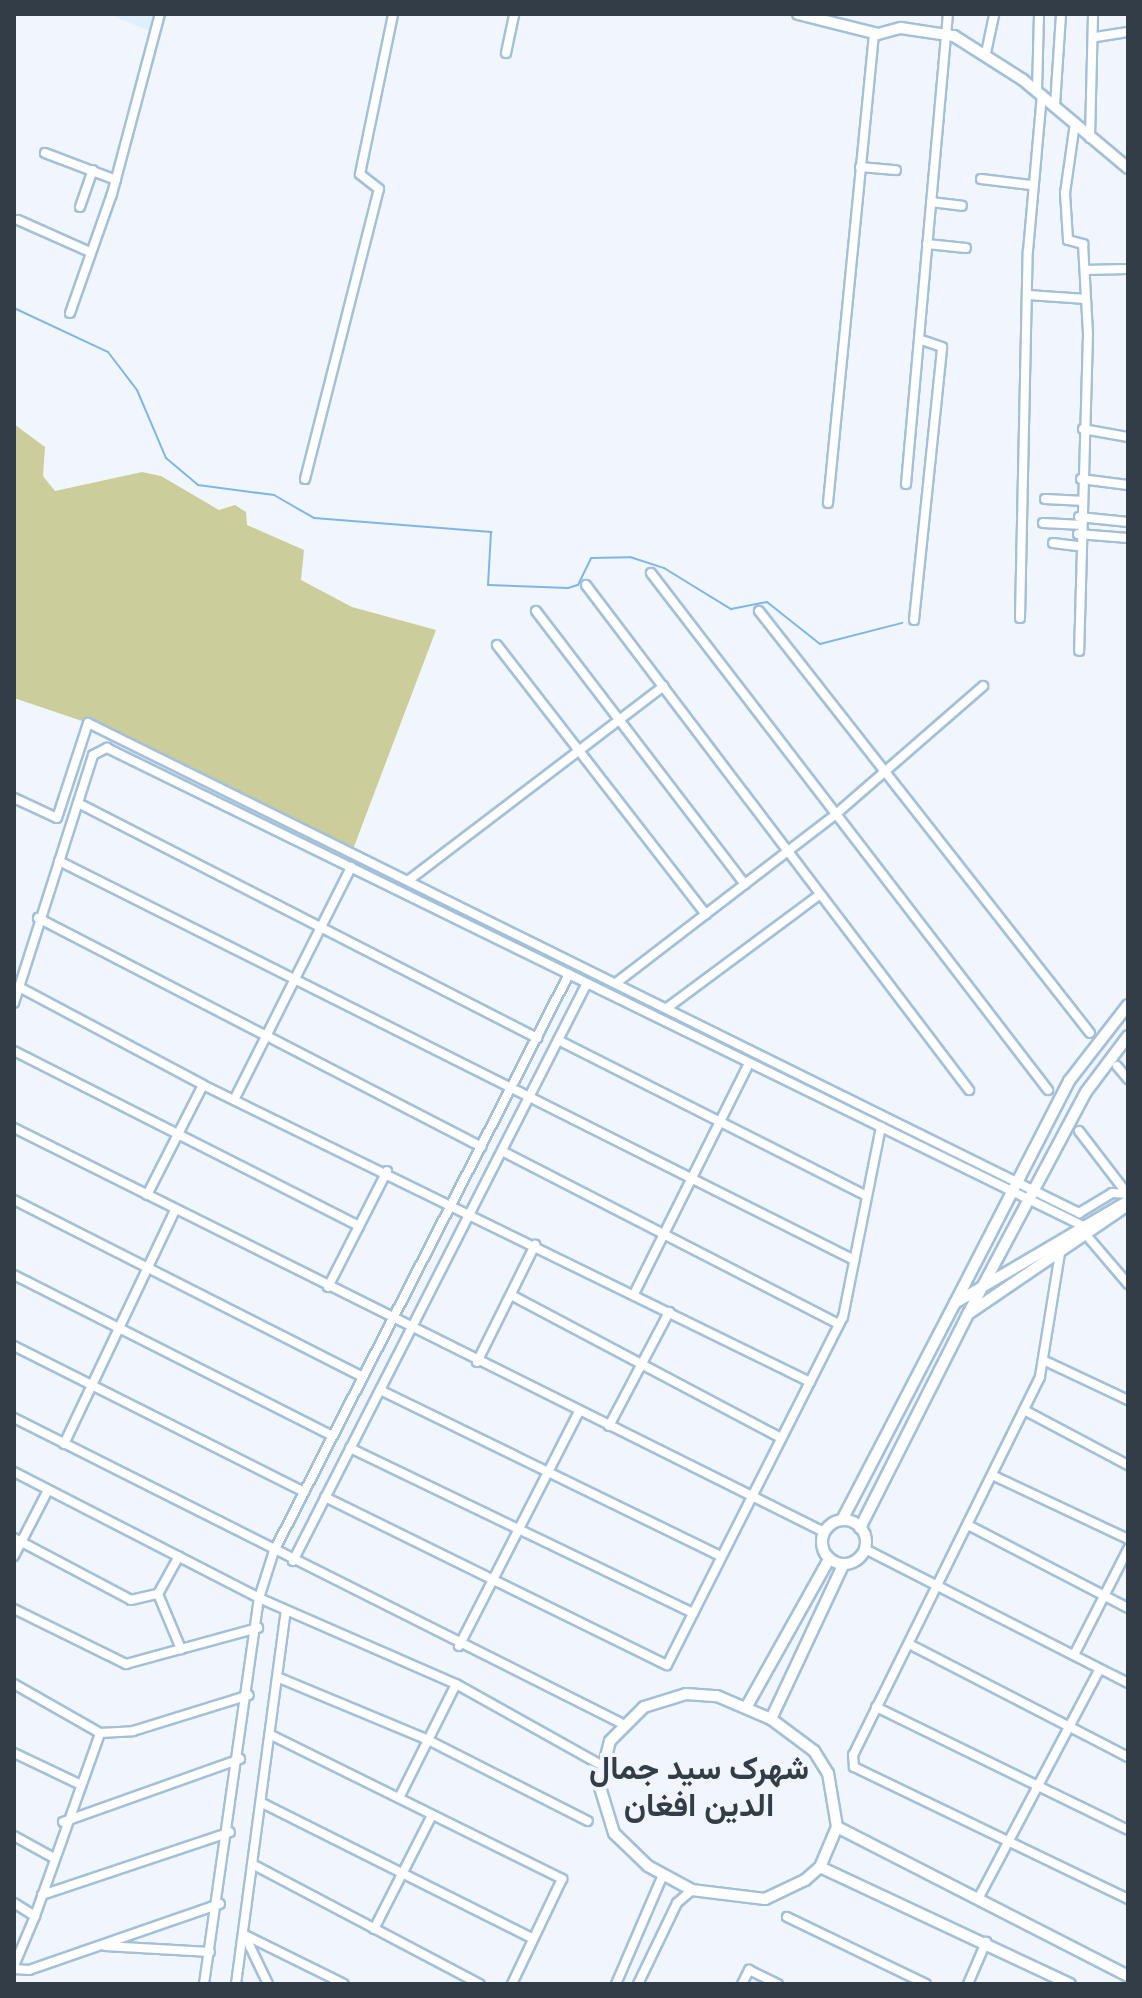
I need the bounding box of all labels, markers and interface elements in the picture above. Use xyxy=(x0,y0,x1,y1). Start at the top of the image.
district label: شهرک سید جمال الدین افغان xyxy=(589,1749,809,1824)

